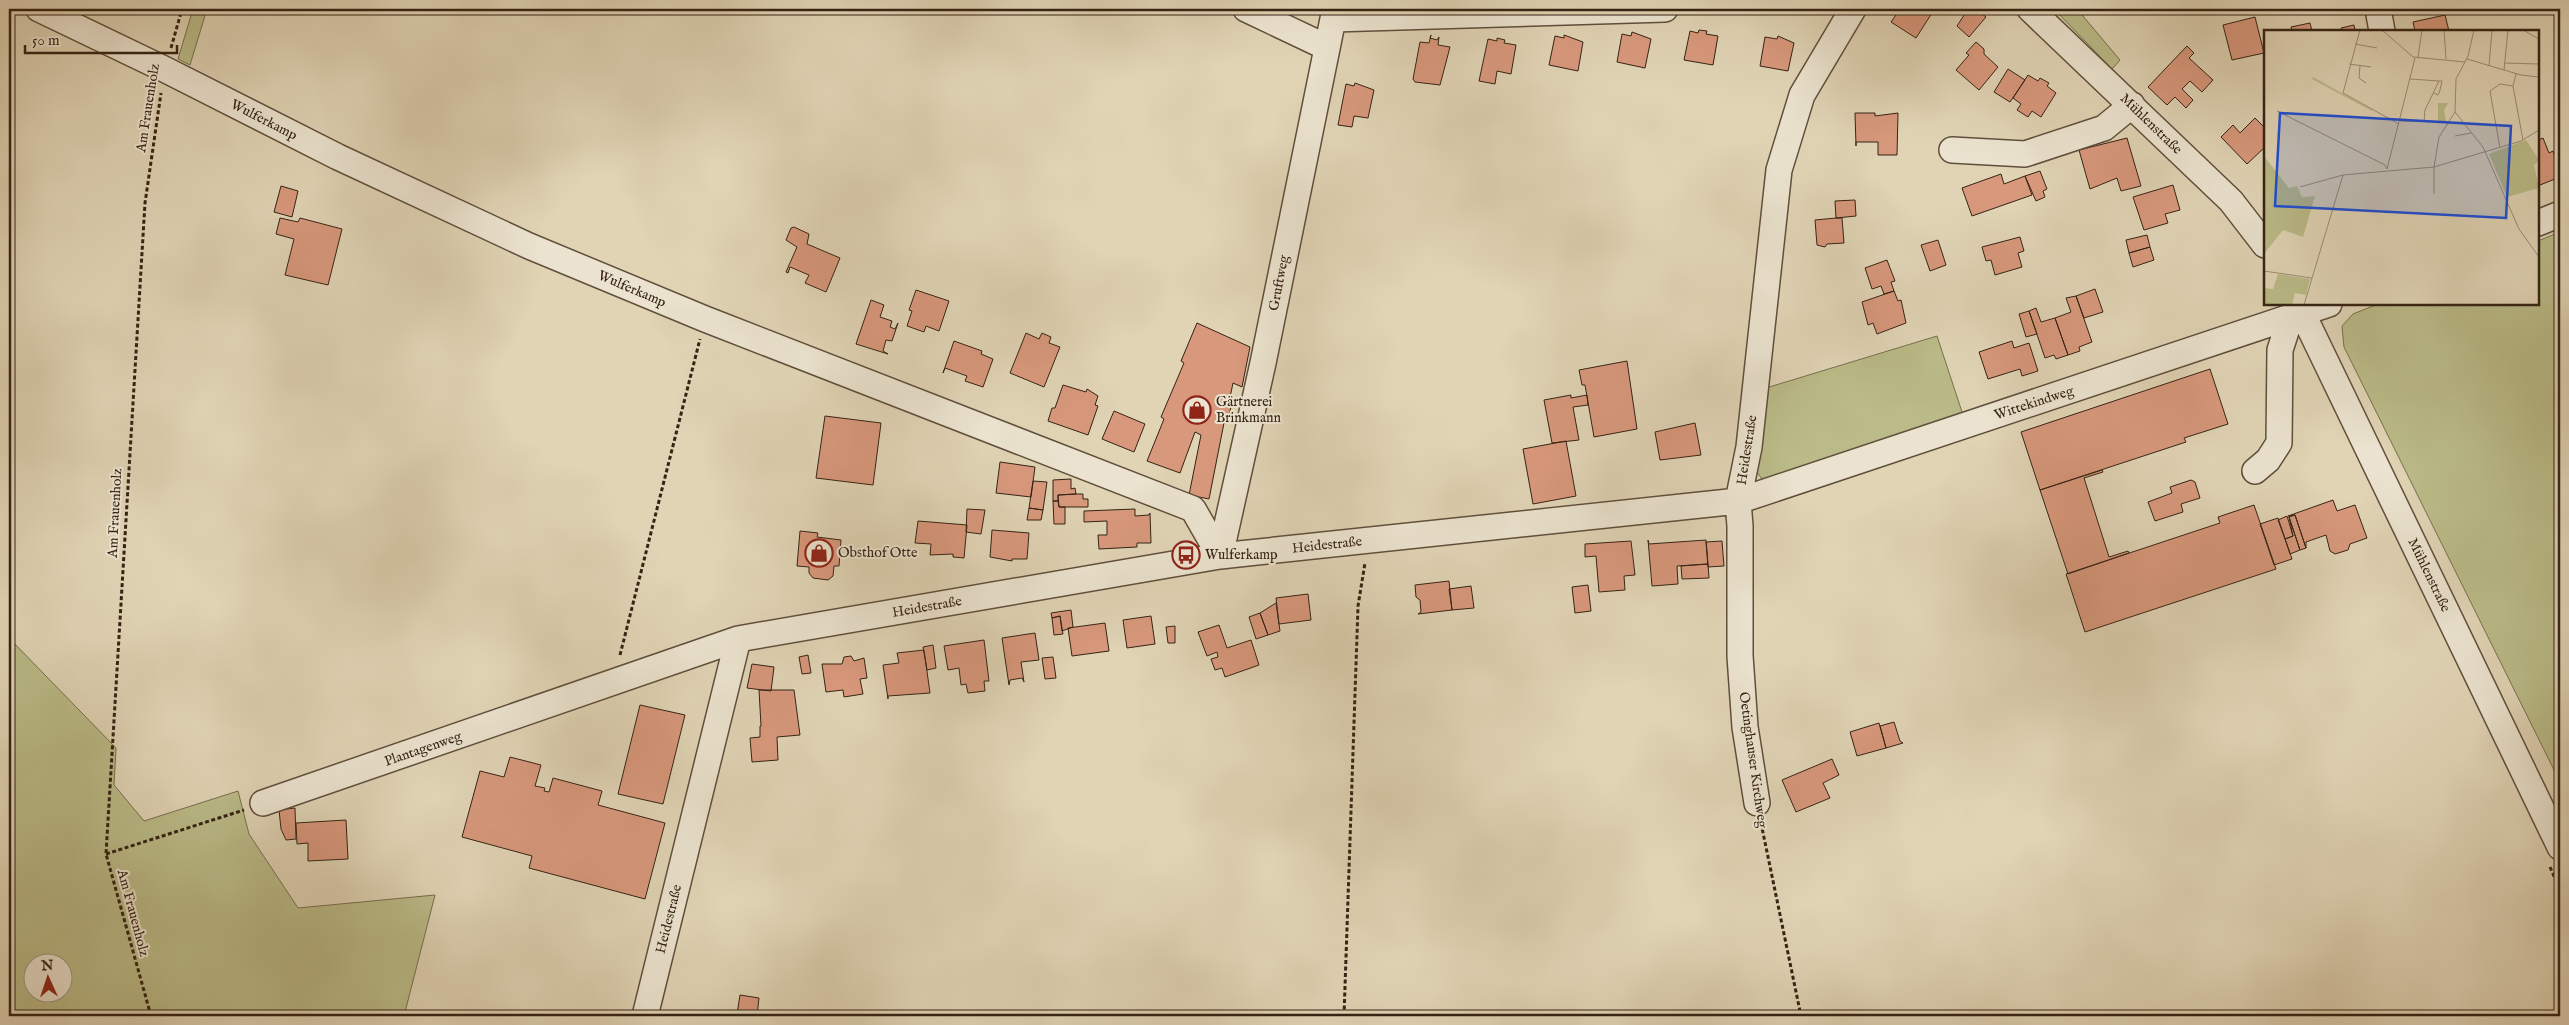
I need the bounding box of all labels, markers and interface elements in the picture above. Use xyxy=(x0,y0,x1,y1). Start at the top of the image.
scale bar xyxy=(25,22,178,54)
inset map xyxy=(2264,30,2539,305)
text: 50 m xyxy=(32,31,60,50)
street label: Am Frauenholz xyxy=(132,62,164,155)
street label: Mühlenstraße xyxy=(2116,90,2186,159)
street label: Wulferkamp xyxy=(228,96,301,145)
street label: Gruftweg xyxy=(1265,253,1293,312)
street label: Wulferkamp xyxy=(595,267,669,312)
street label: Wittekindweg xyxy=(1992,382,2076,424)
place label: Gärtnerei Brinkmann xyxy=(1216,393,1281,427)
shop icon: Gärtnerei Brinkmann xyxy=(1182,395,1212,425)
street label: Heidestraße xyxy=(1733,413,1761,486)
street label: Am Frauenholz xyxy=(104,467,126,559)
street label: Heidestraße xyxy=(1291,532,1364,558)
street label: Mühlenstraße xyxy=(2403,535,2455,615)
shop icon: Obsthof Otte xyxy=(804,538,834,568)
bus stop icon: Wulferkamp xyxy=(1171,540,1201,570)
place label: Obsthof Otte xyxy=(838,544,918,562)
place label: Wulferkamp xyxy=(1205,546,1278,564)
street label: Heidestraße xyxy=(891,592,964,622)
street label: Oetinghauser Kirchweg xyxy=(1735,691,1772,830)
street label: Plantagenweg xyxy=(382,727,464,771)
street label: Am Frauenholz xyxy=(112,866,153,959)
street label: Heidestraße xyxy=(652,882,686,955)
north arrow xyxy=(22,952,72,1002)
text: N xyxy=(40,957,54,975)

